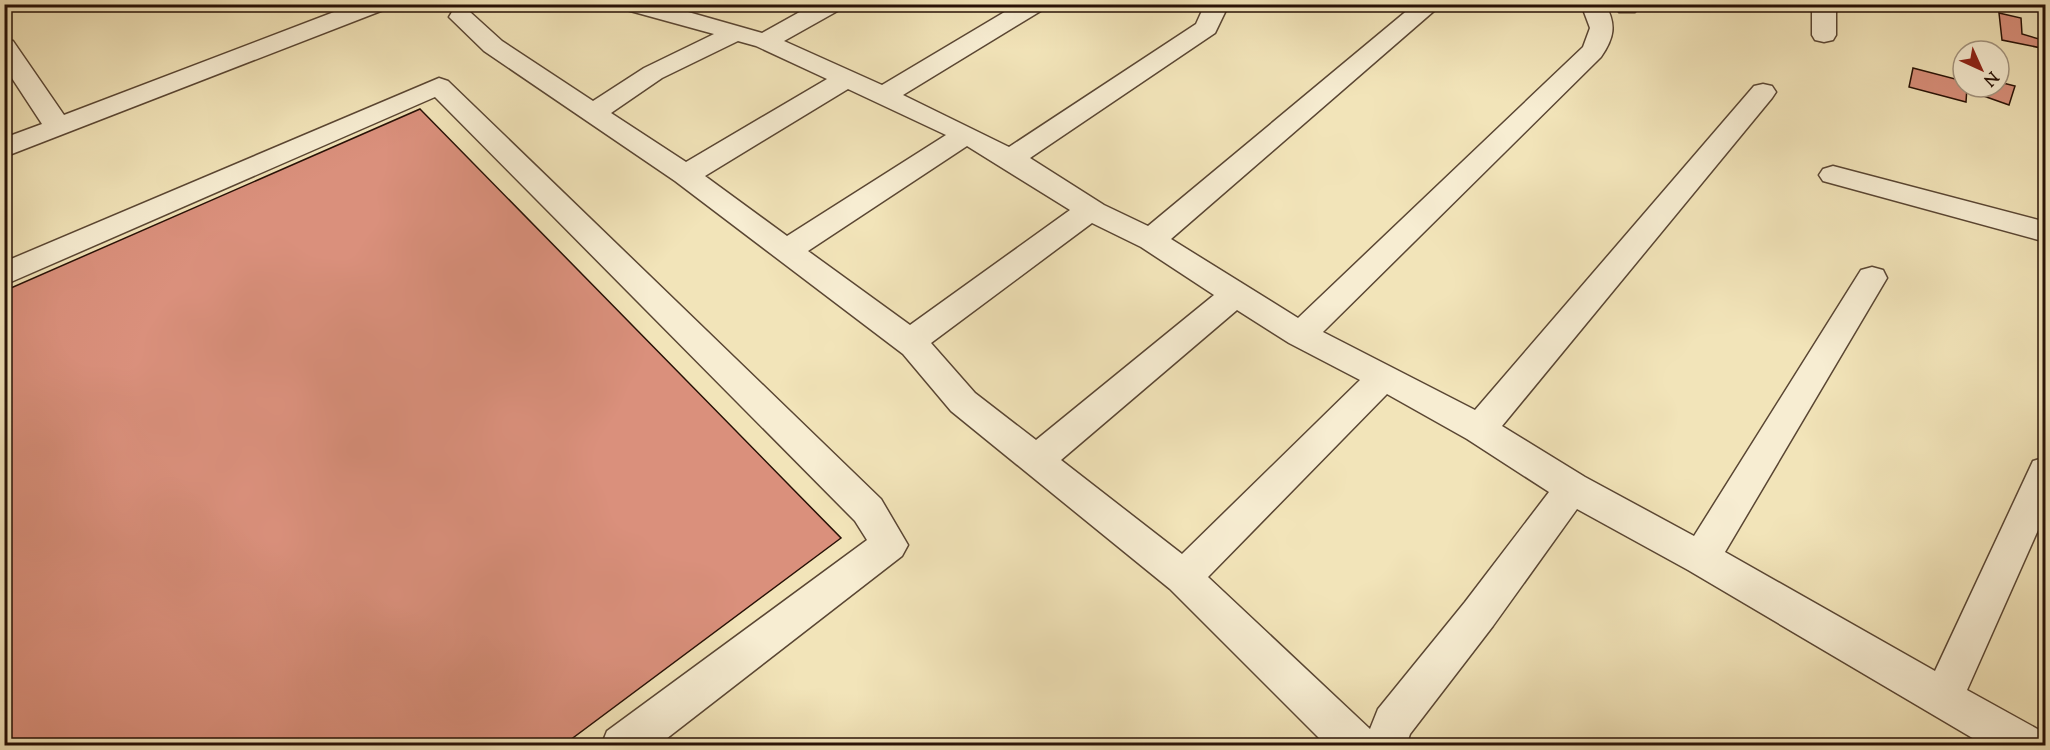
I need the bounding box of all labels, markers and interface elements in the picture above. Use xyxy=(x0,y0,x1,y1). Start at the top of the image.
north arrow xyxy=(1951,39,2011,99)
text: N xyxy=(1977,65,2002,91)

